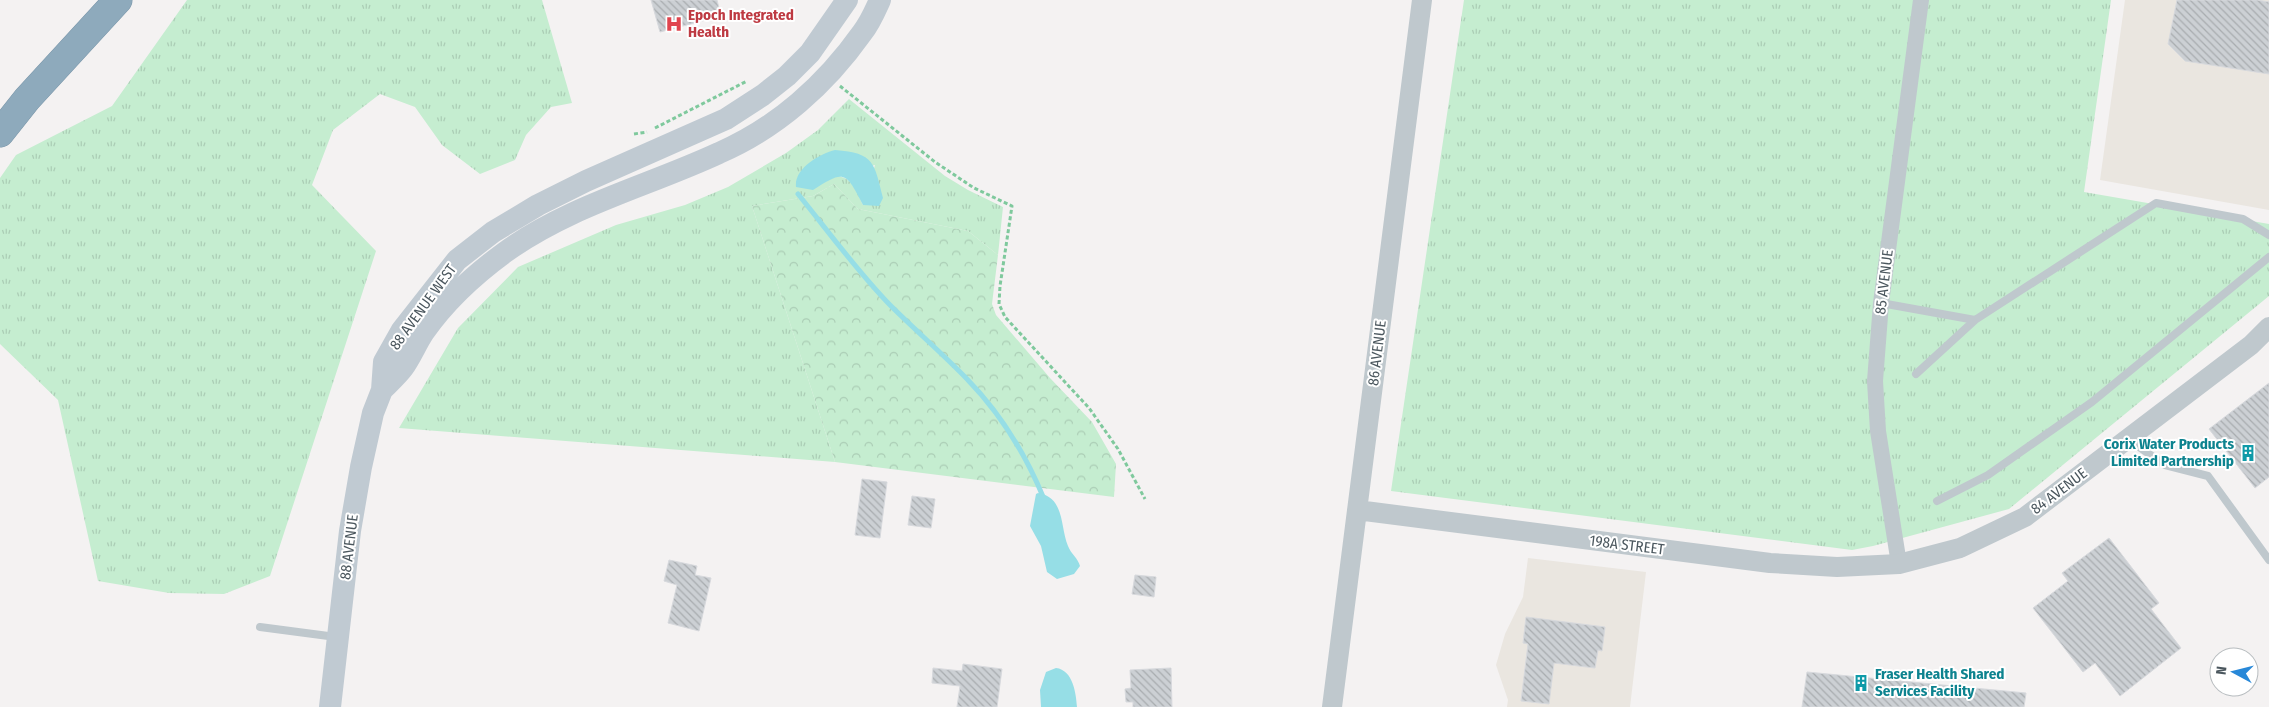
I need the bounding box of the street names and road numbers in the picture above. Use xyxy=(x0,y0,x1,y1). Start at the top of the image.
street label: 85 AVENUE xyxy=(1871,249,1897,315)
street label: 88 AVENUE WEST xyxy=(386,261,460,353)
street label: 86 AVENUE xyxy=(1364,319,1390,387)
street label: 84 AVENUE xyxy=(2027,464,2091,518)
street label: 88 AVENUE xyxy=(336,513,362,581)
street label: 198A STREET xyxy=(1589,531,1666,559)

